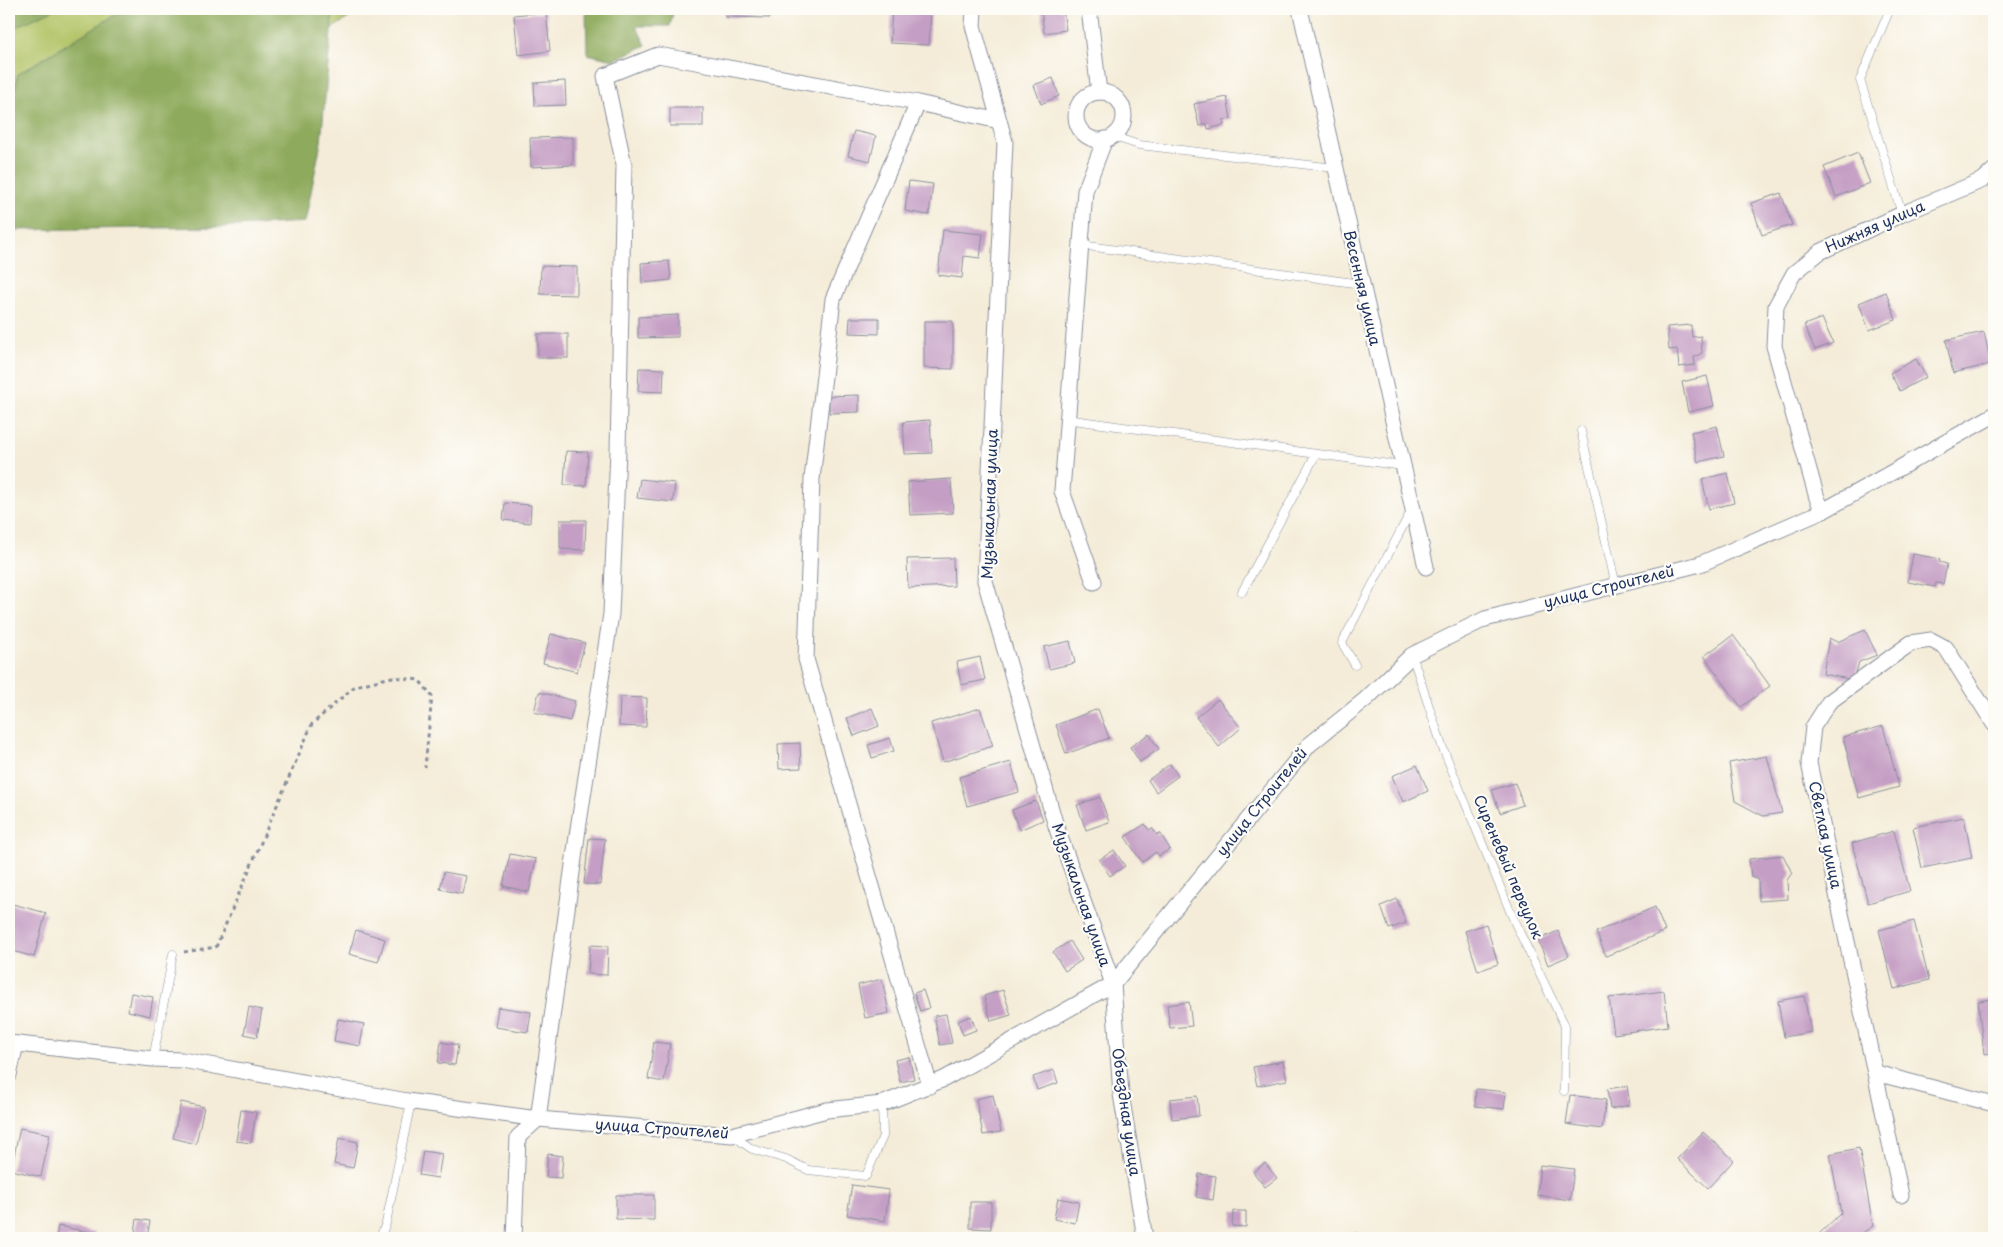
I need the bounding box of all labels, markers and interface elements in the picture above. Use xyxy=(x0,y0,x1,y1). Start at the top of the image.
street label: Нижняя улица xyxy=(1821,193,1928,258)
street label: Весенняя улица xyxy=(1339,228,1388,348)
street label: Музыкальная улица xyxy=(974,428,1003,580)
street label: улица Строителей xyxy=(1541,558,1676,613)
street label: улица Строителей xyxy=(1210,742,1312,860)
street label: Светлая улица xyxy=(1804,779,1849,891)
street label: Сиреневый переулок xyxy=(1469,791,1550,942)
street label: Музыкальная улица xyxy=(1047,820,1118,970)
street label: Объездная улица xyxy=(1107,1046,1148,1178)
street label: улица Строителей xyxy=(594,1111,730,1144)

